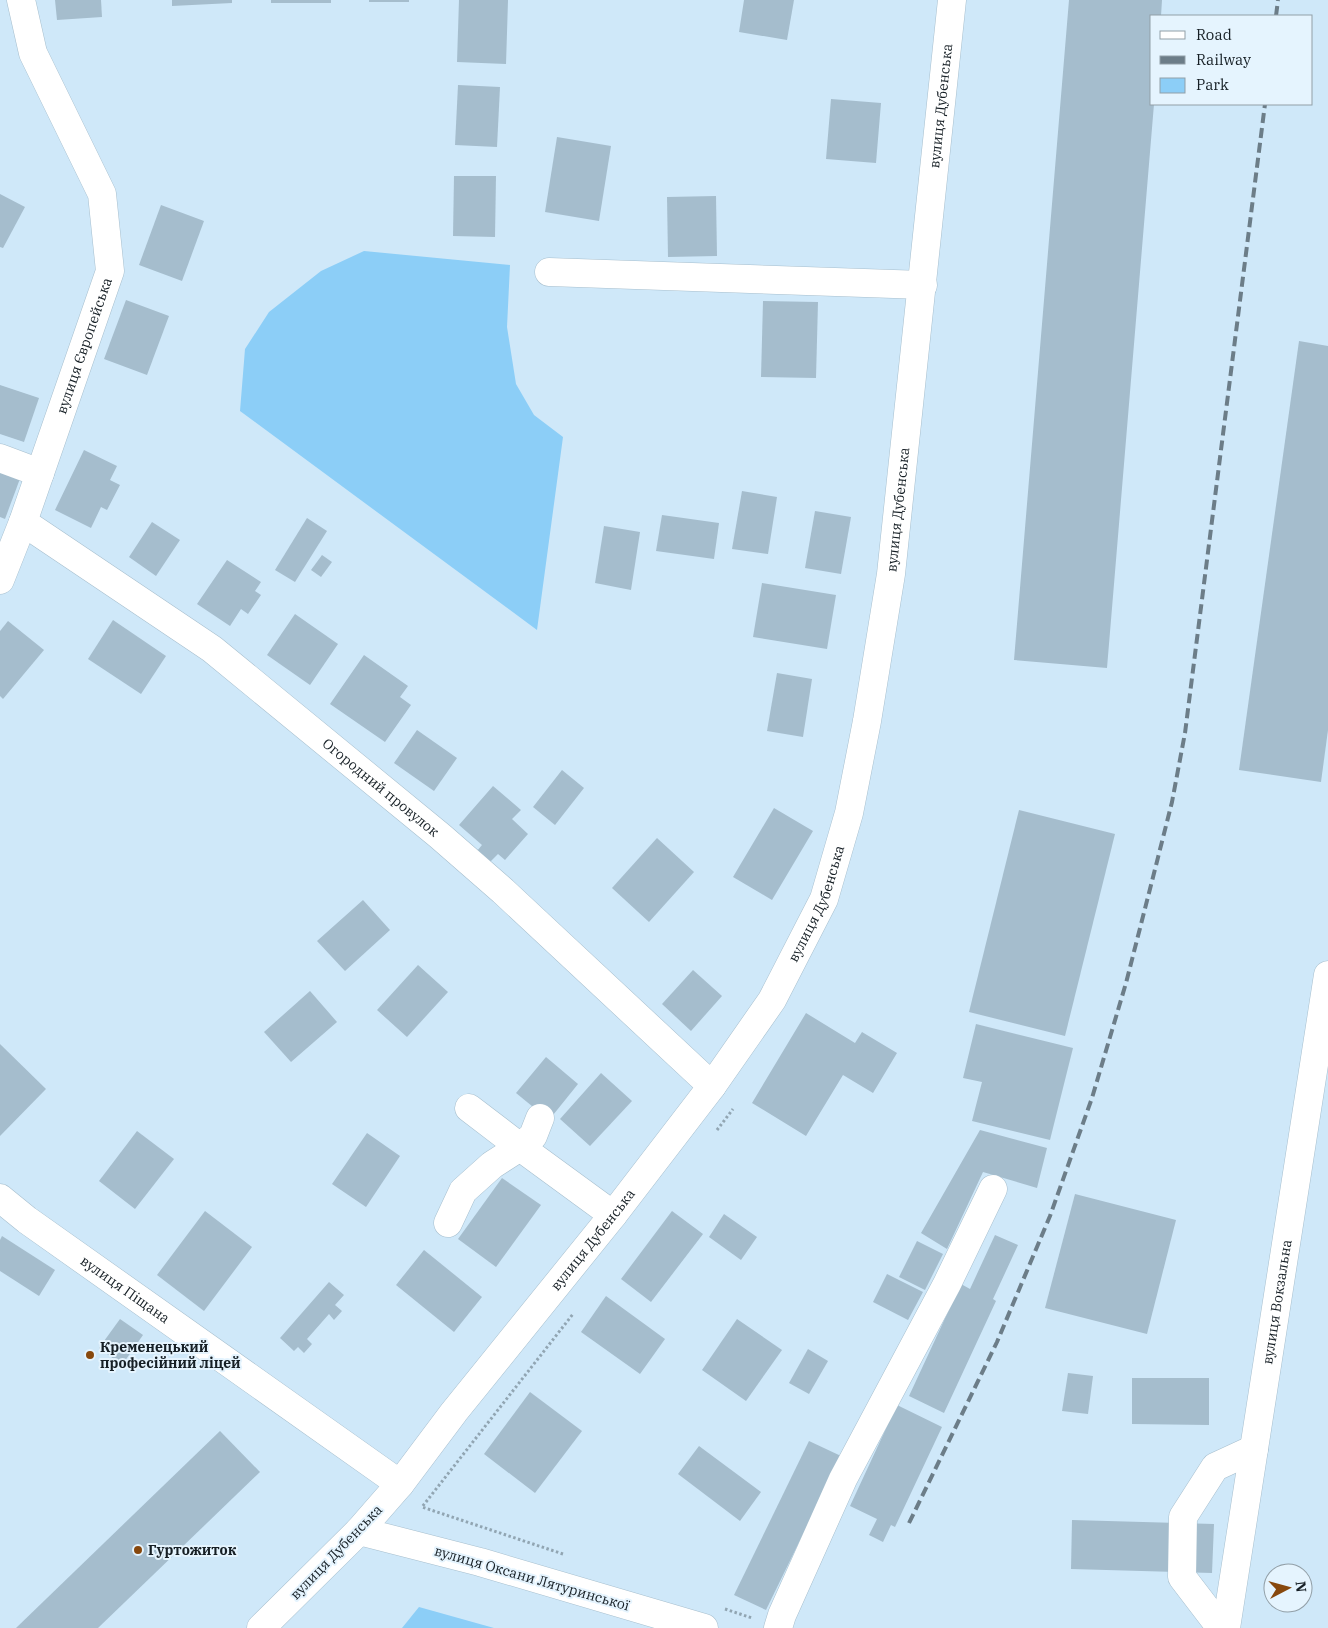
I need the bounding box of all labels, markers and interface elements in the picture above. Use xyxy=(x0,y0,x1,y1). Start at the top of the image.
legend xyxy=(1150,15,1313,105)
text: Road xyxy=(1196,25,1232,44)
street label: вулиця Дубенська xyxy=(925,42,956,169)
text: Railway xyxy=(1196,50,1251,69)
text: Park xyxy=(1196,75,1229,94)
street label: вулиця Європейська xyxy=(52,275,116,416)
street label: вулиця Дубенська xyxy=(882,446,913,573)
street label: Огородний провулок xyxy=(319,734,443,841)
street label: вулиця Дубенська xyxy=(784,843,848,965)
street label: вулиця Дубенська xyxy=(547,1185,639,1294)
street label: вулиця Вокзальна xyxy=(1258,1238,1296,1366)
street label: вулиця Піщана xyxy=(77,1252,174,1327)
place label: Кременецький професійний ліцей xyxy=(100,1338,241,1372)
marker: Кременецький професійний ліцей xyxy=(84,1349,96,1361)
street label: вулиця Дубенська xyxy=(286,1500,386,1603)
place label: Гуртожиток xyxy=(148,1541,237,1559)
street label: вулиця Оксани Лятуринської xyxy=(432,1541,632,1615)
marker: Гуртожиток xyxy=(132,1544,144,1556)
north arrow xyxy=(1263,1563,1313,1613)
text: N xyxy=(1291,1580,1310,1593)

